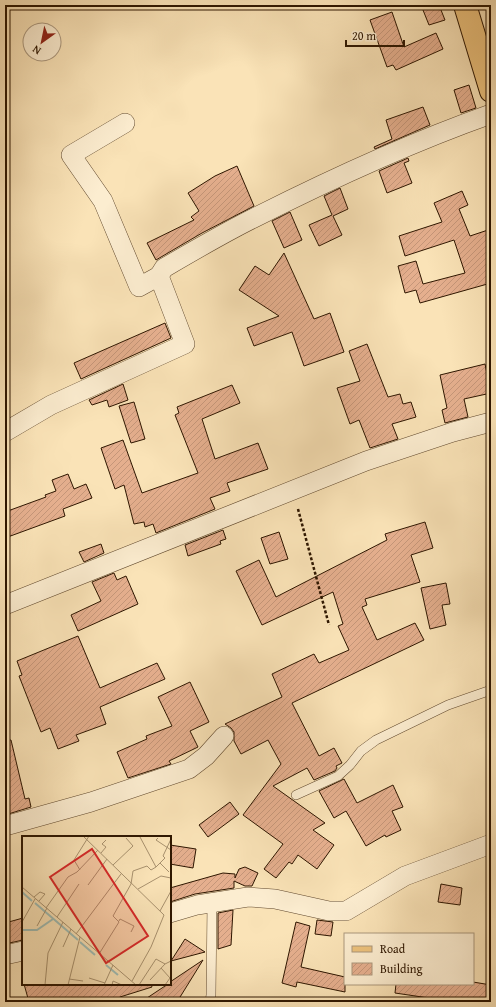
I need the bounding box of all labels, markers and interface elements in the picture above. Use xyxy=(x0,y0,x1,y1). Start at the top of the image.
north arrow xyxy=(22,22,62,62)
scale bar xyxy=(346,22,404,48)
text: 20 m xyxy=(352,27,376,44)
text: N xyxy=(29,41,44,59)
inset map xyxy=(22,836,171,985)
legend xyxy=(344,933,474,985)
text: Road xyxy=(380,940,406,957)
text: Building xyxy=(380,960,423,977)

